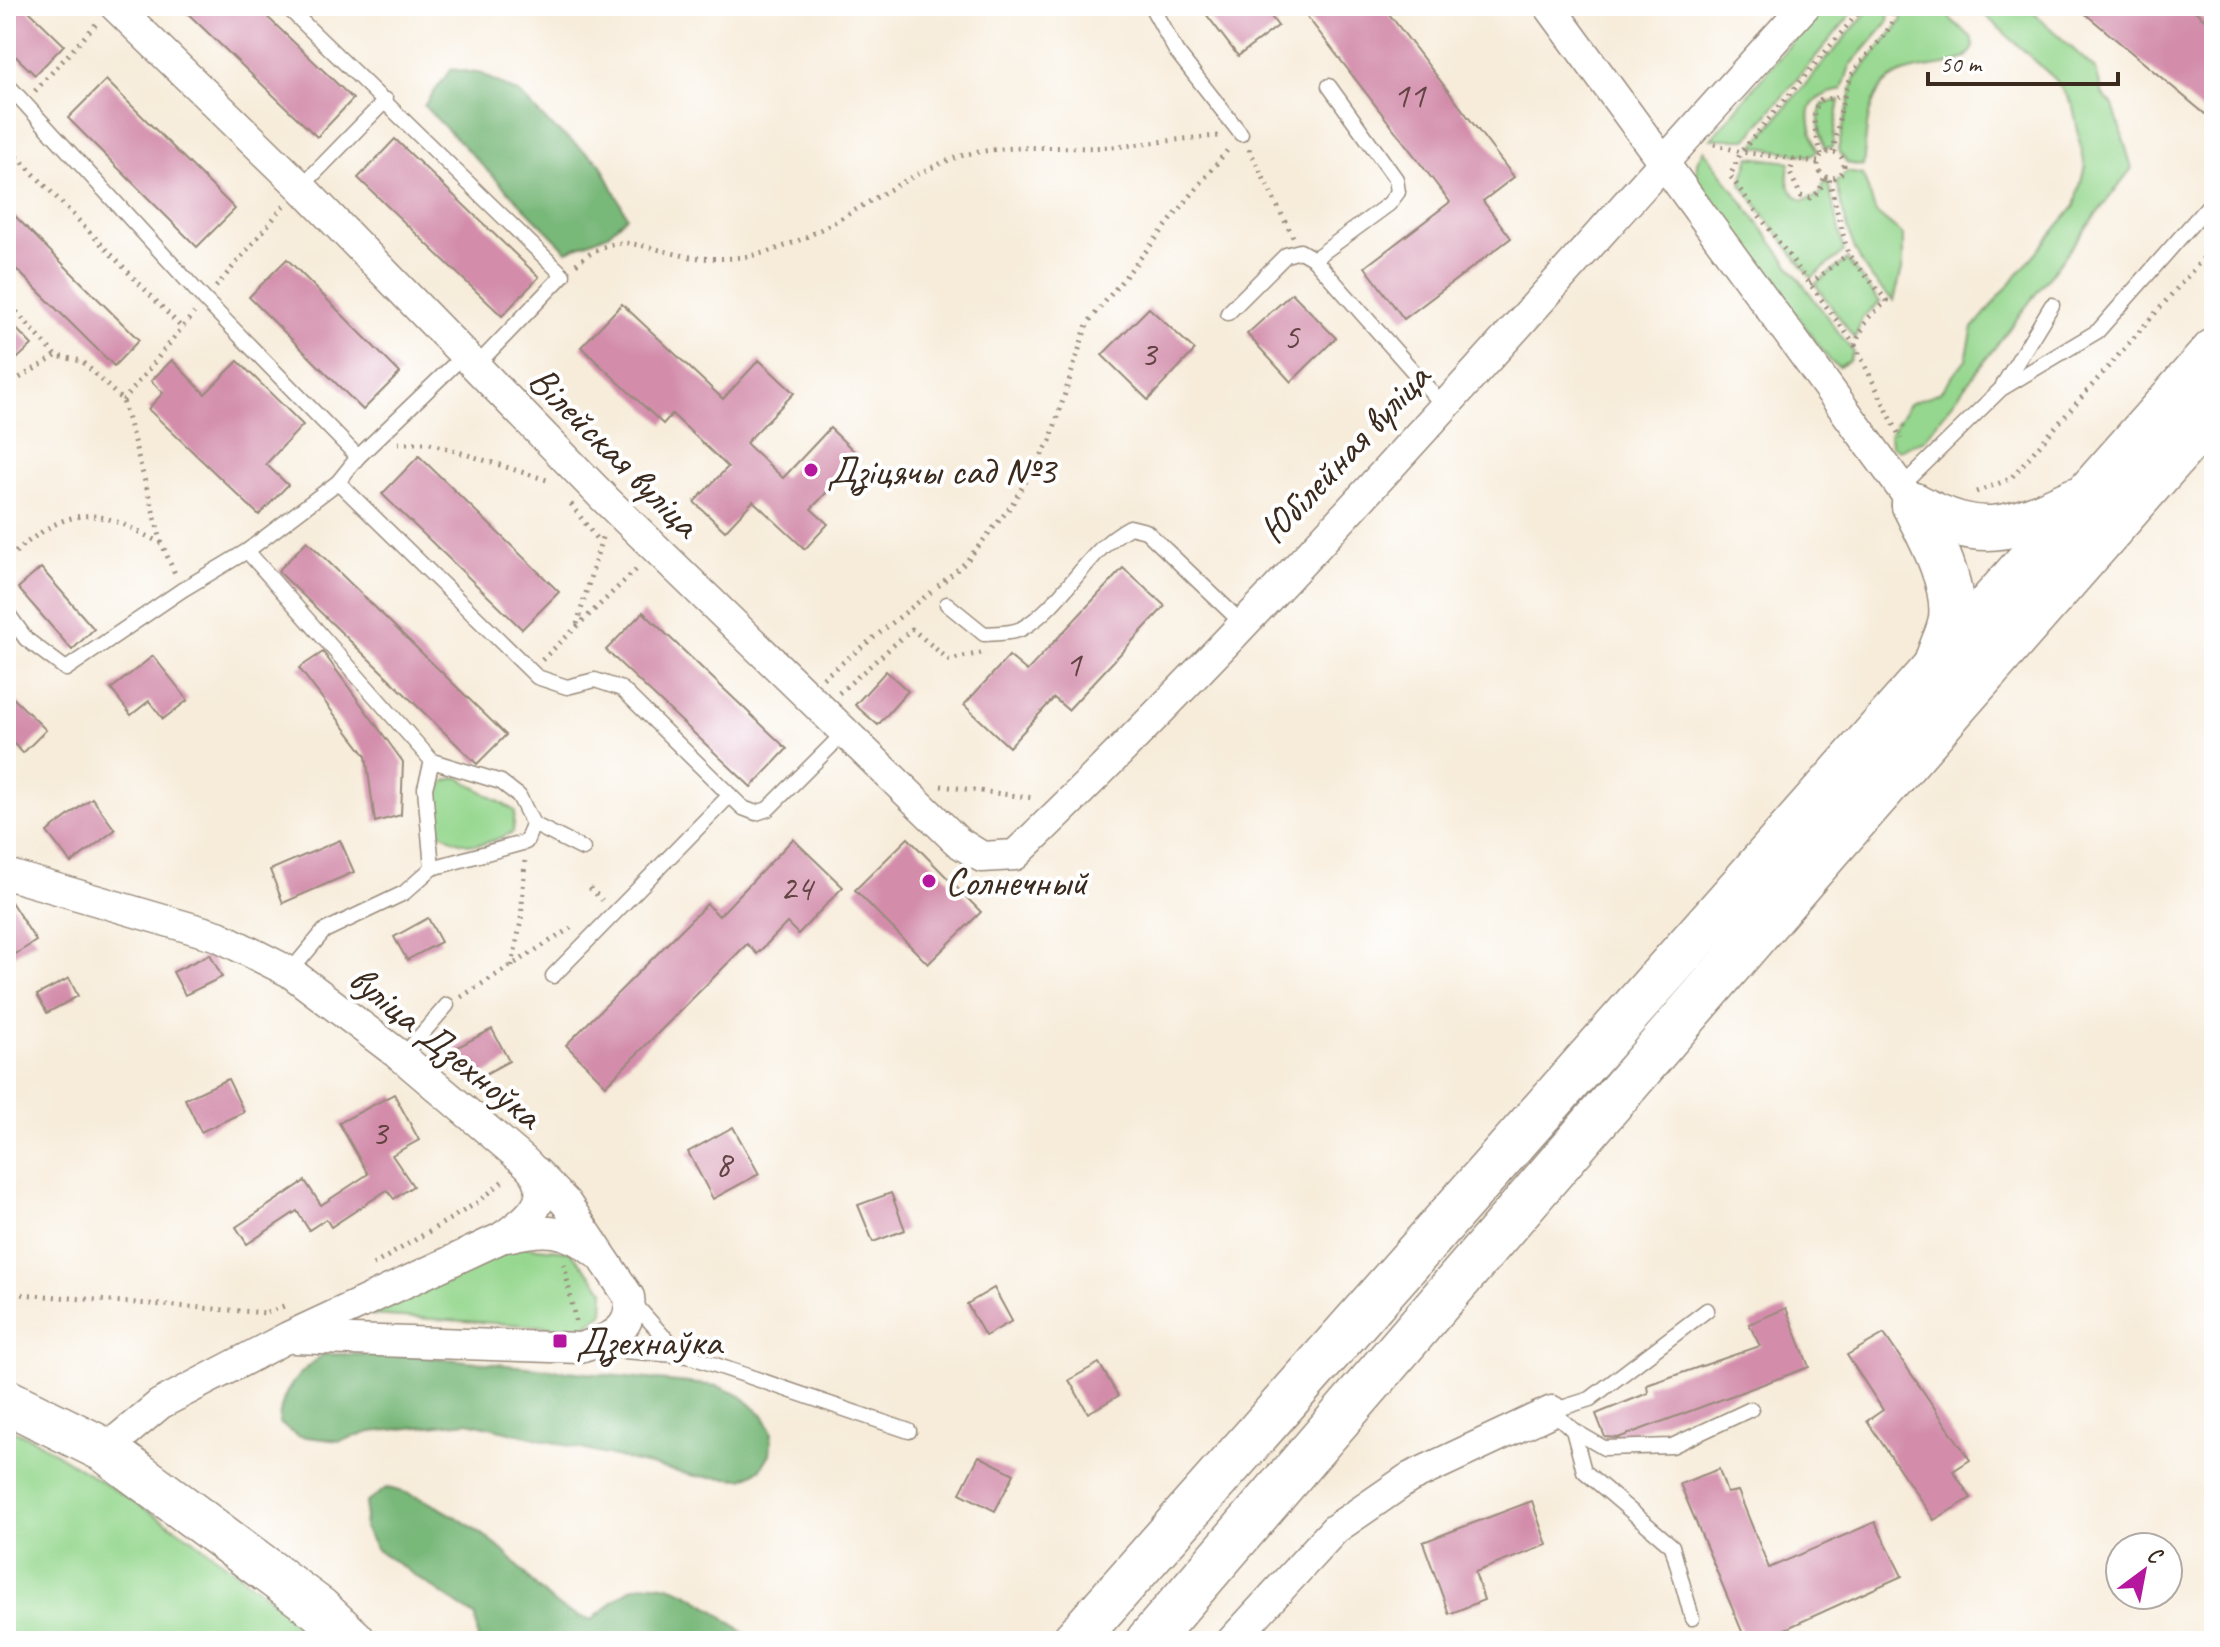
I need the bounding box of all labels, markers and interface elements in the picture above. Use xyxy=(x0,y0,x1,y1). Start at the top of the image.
scale bar xyxy=(1928,36,2118,86)
text: 50 m xyxy=(1940,49,1983,79)
house number: 11 xyxy=(1393,72,1427,118)
house number: 5 xyxy=(1283,314,1301,360)
house number: 3 xyxy=(1140,331,1159,377)
street label: Юбілейная вуліца xyxy=(1249,351,1442,554)
street label: Вілейская вуліца xyxy=(518,355,712,550)
place label: Дзіцячы сад №3 xyxy=(827,446,1059,496)
marker: Дзіцячы сад №3 xyxy=(802,461,820,479)
house number: 1 xyxy=(1065,641,1083,687)
place label: Солнечный xyxy=(945,857,1090,907)
house number: 24 xyxy=(780,865,816,911)
marker: Солнечный xyxy=(920,872,938,890)
street label: вуліца Дзехноўка xyxy=(339,954,554,1141)
house number: 3 xyxy=(371,1110,390,1156)
house number: 8 xyxy=(715,1141,735,1187)
place label: Дзехнаўка xyxy=(576,1317,724,1367)
marker: Дзехнаўка xyxy=(551,1332,569,1350)
north arrow xyxy=(2104,1531,2184,1611)
text: С xyxy=(2142,1540,2169,1571)

